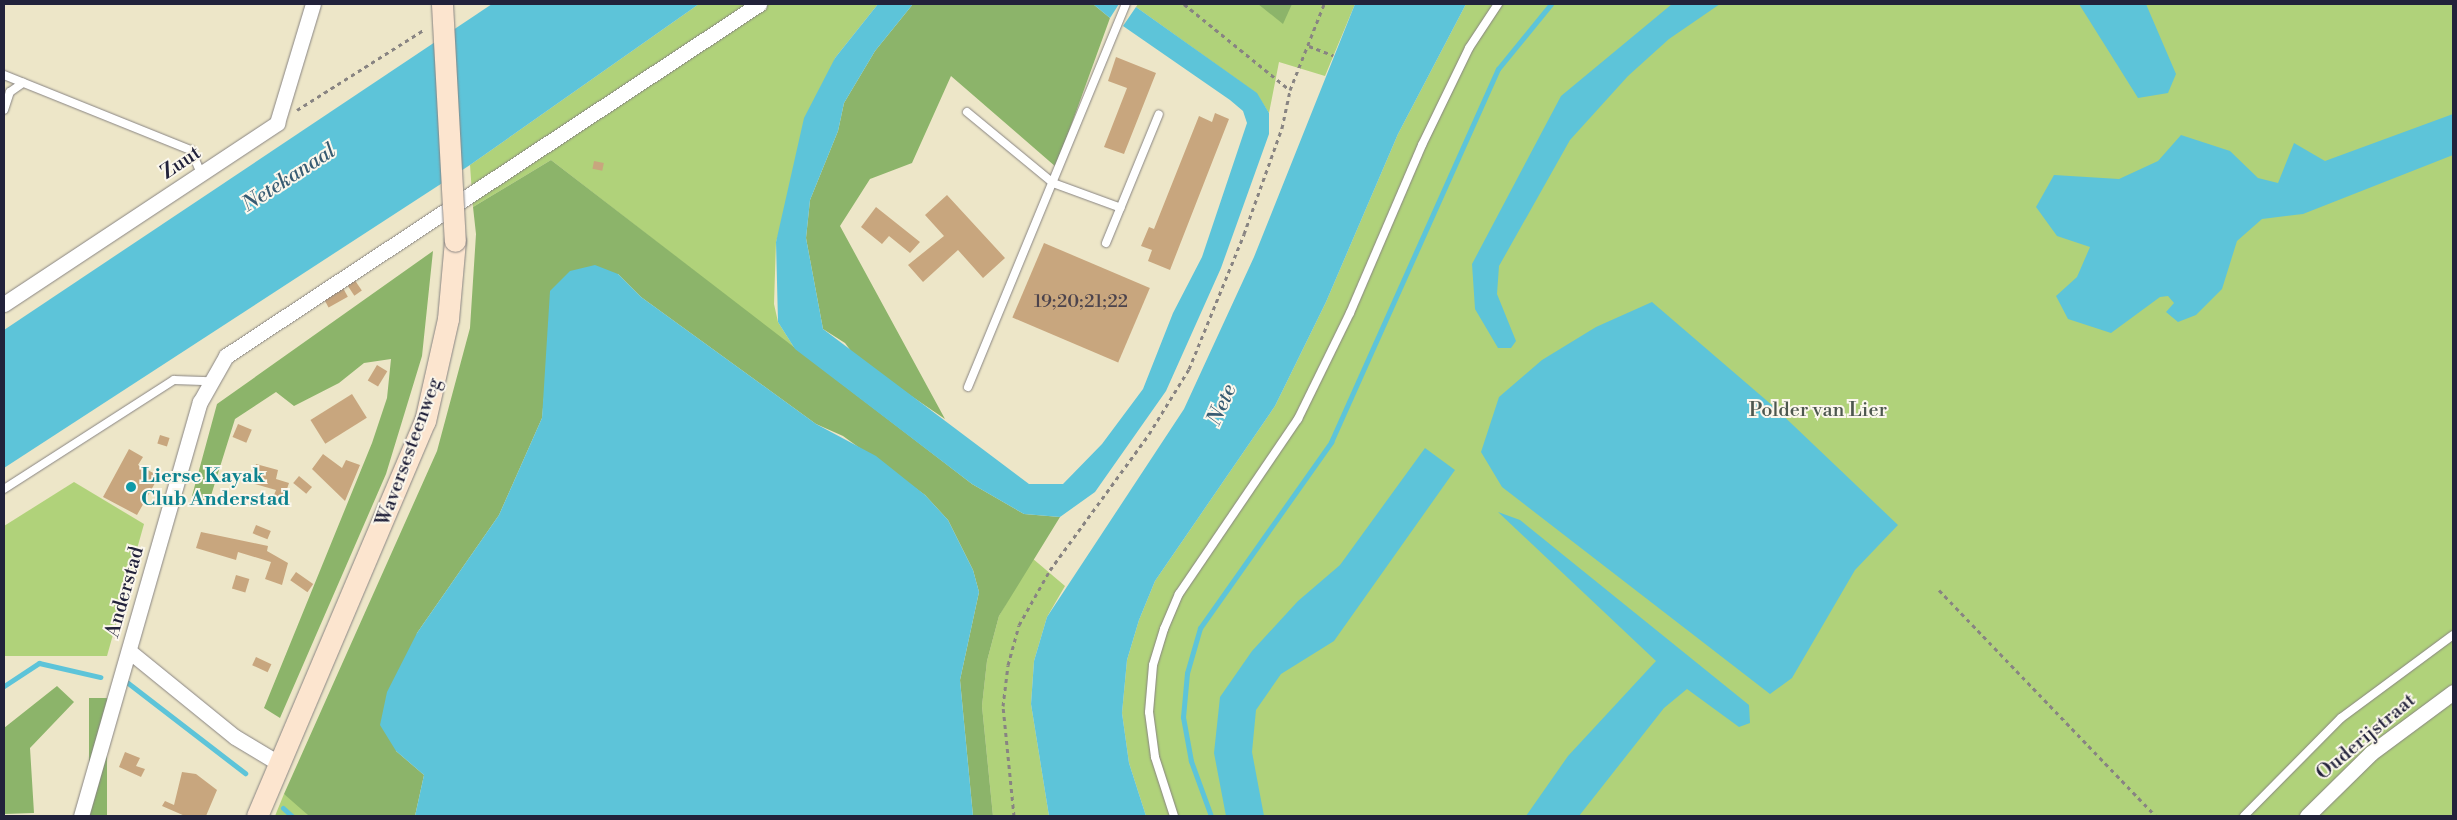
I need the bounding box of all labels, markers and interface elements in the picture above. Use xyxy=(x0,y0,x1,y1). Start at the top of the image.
water label: Netekanaal xyxy=(237,138,341,218)
street label: Zuut xyxy=(157,141,205,185)
house number: 19;20;21;22 xyxy=(1034,291,1128,313)
street label: Waversesteenweg xyxy=(371,375,447,529)
water label: Nete xyxy=(1202,381,1242,429)
park label: Polder van Lier xyxy=(1749,398,1887,422)
place label: Lierse Kayak Club Anderstad xyxy=(141,464,290,511)
marker: Lierse Kayak Club Anderstad xyxy=(125,481,137,493)
street label: Anderstad xyxy=(101,544,149,640)
street label: Ouderijstraat xyxy=(2311,689,2421,785)

